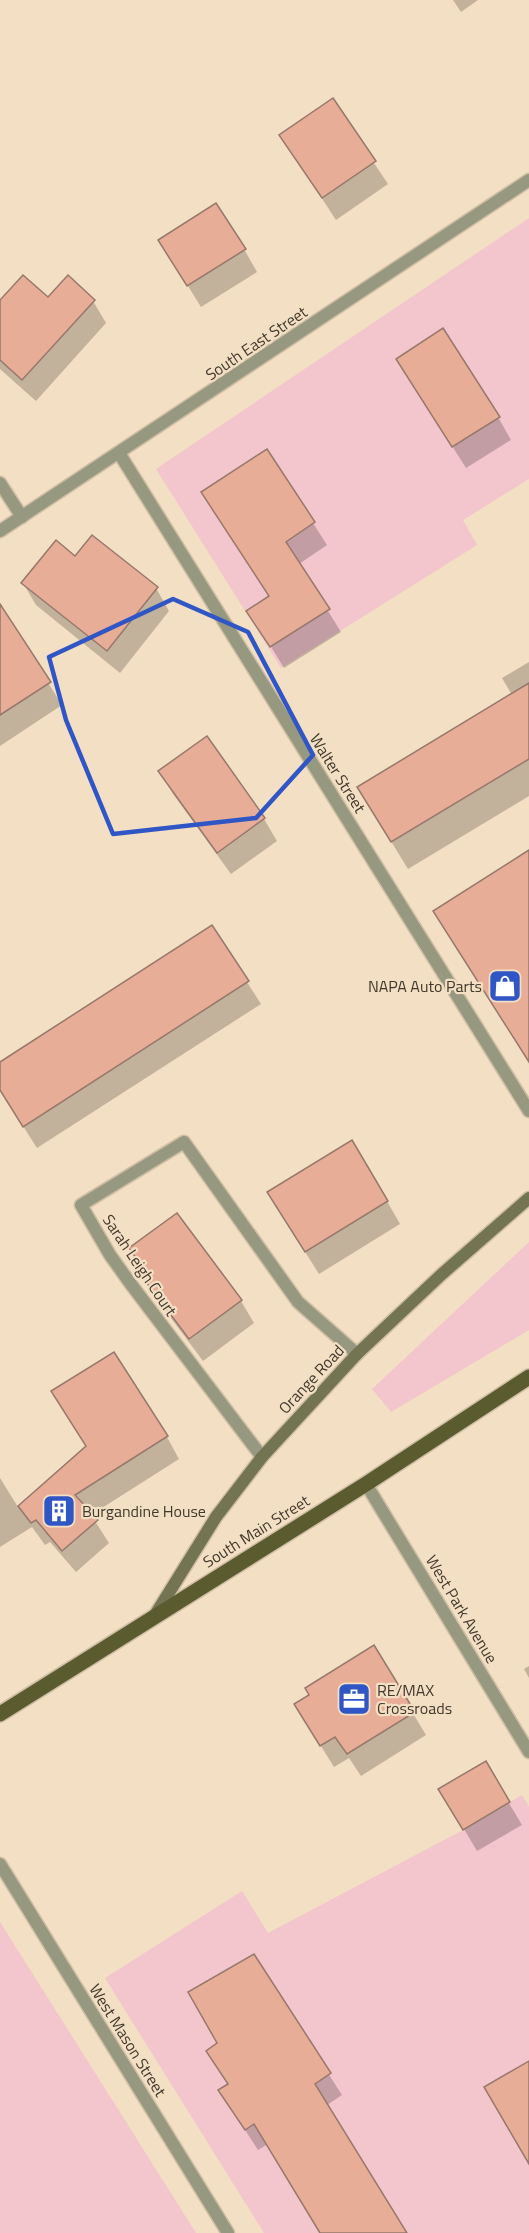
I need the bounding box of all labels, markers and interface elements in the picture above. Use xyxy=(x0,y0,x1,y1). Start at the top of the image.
street label: South East Street xyxy=(200,300,312,386)
street label: Walter Street xyxy=(304,729,372,818)
shop icon: NAPA Auto Parts xyxy=(487,968,523,1004)
place label: NAPA Auto Parts xyxy=(368,974,482,998)
street label: Sarah Leigh Court xyxy=(97,1209,183,1321)
street label: Orange Road xyxy=(272,1339,350,1419)
street label: South Main Street xyxy=(198,1488,314,1573)
building icon: Burgandine House xyxy=(41,1493,77,1529)
place label: Burgandine House xyxy=(82,1499,206,1523)
street label: West Park Avenue xyxy=(420,1550,504,1668)
place label: RE/MAX Crossroads xyxy=(377,1678,452,1720)
office icon: RE/MAX Crossroads xyxy=(336,1681,372,1717)
street label: West Mason Street xyxy=(84,1979,173,2101)

